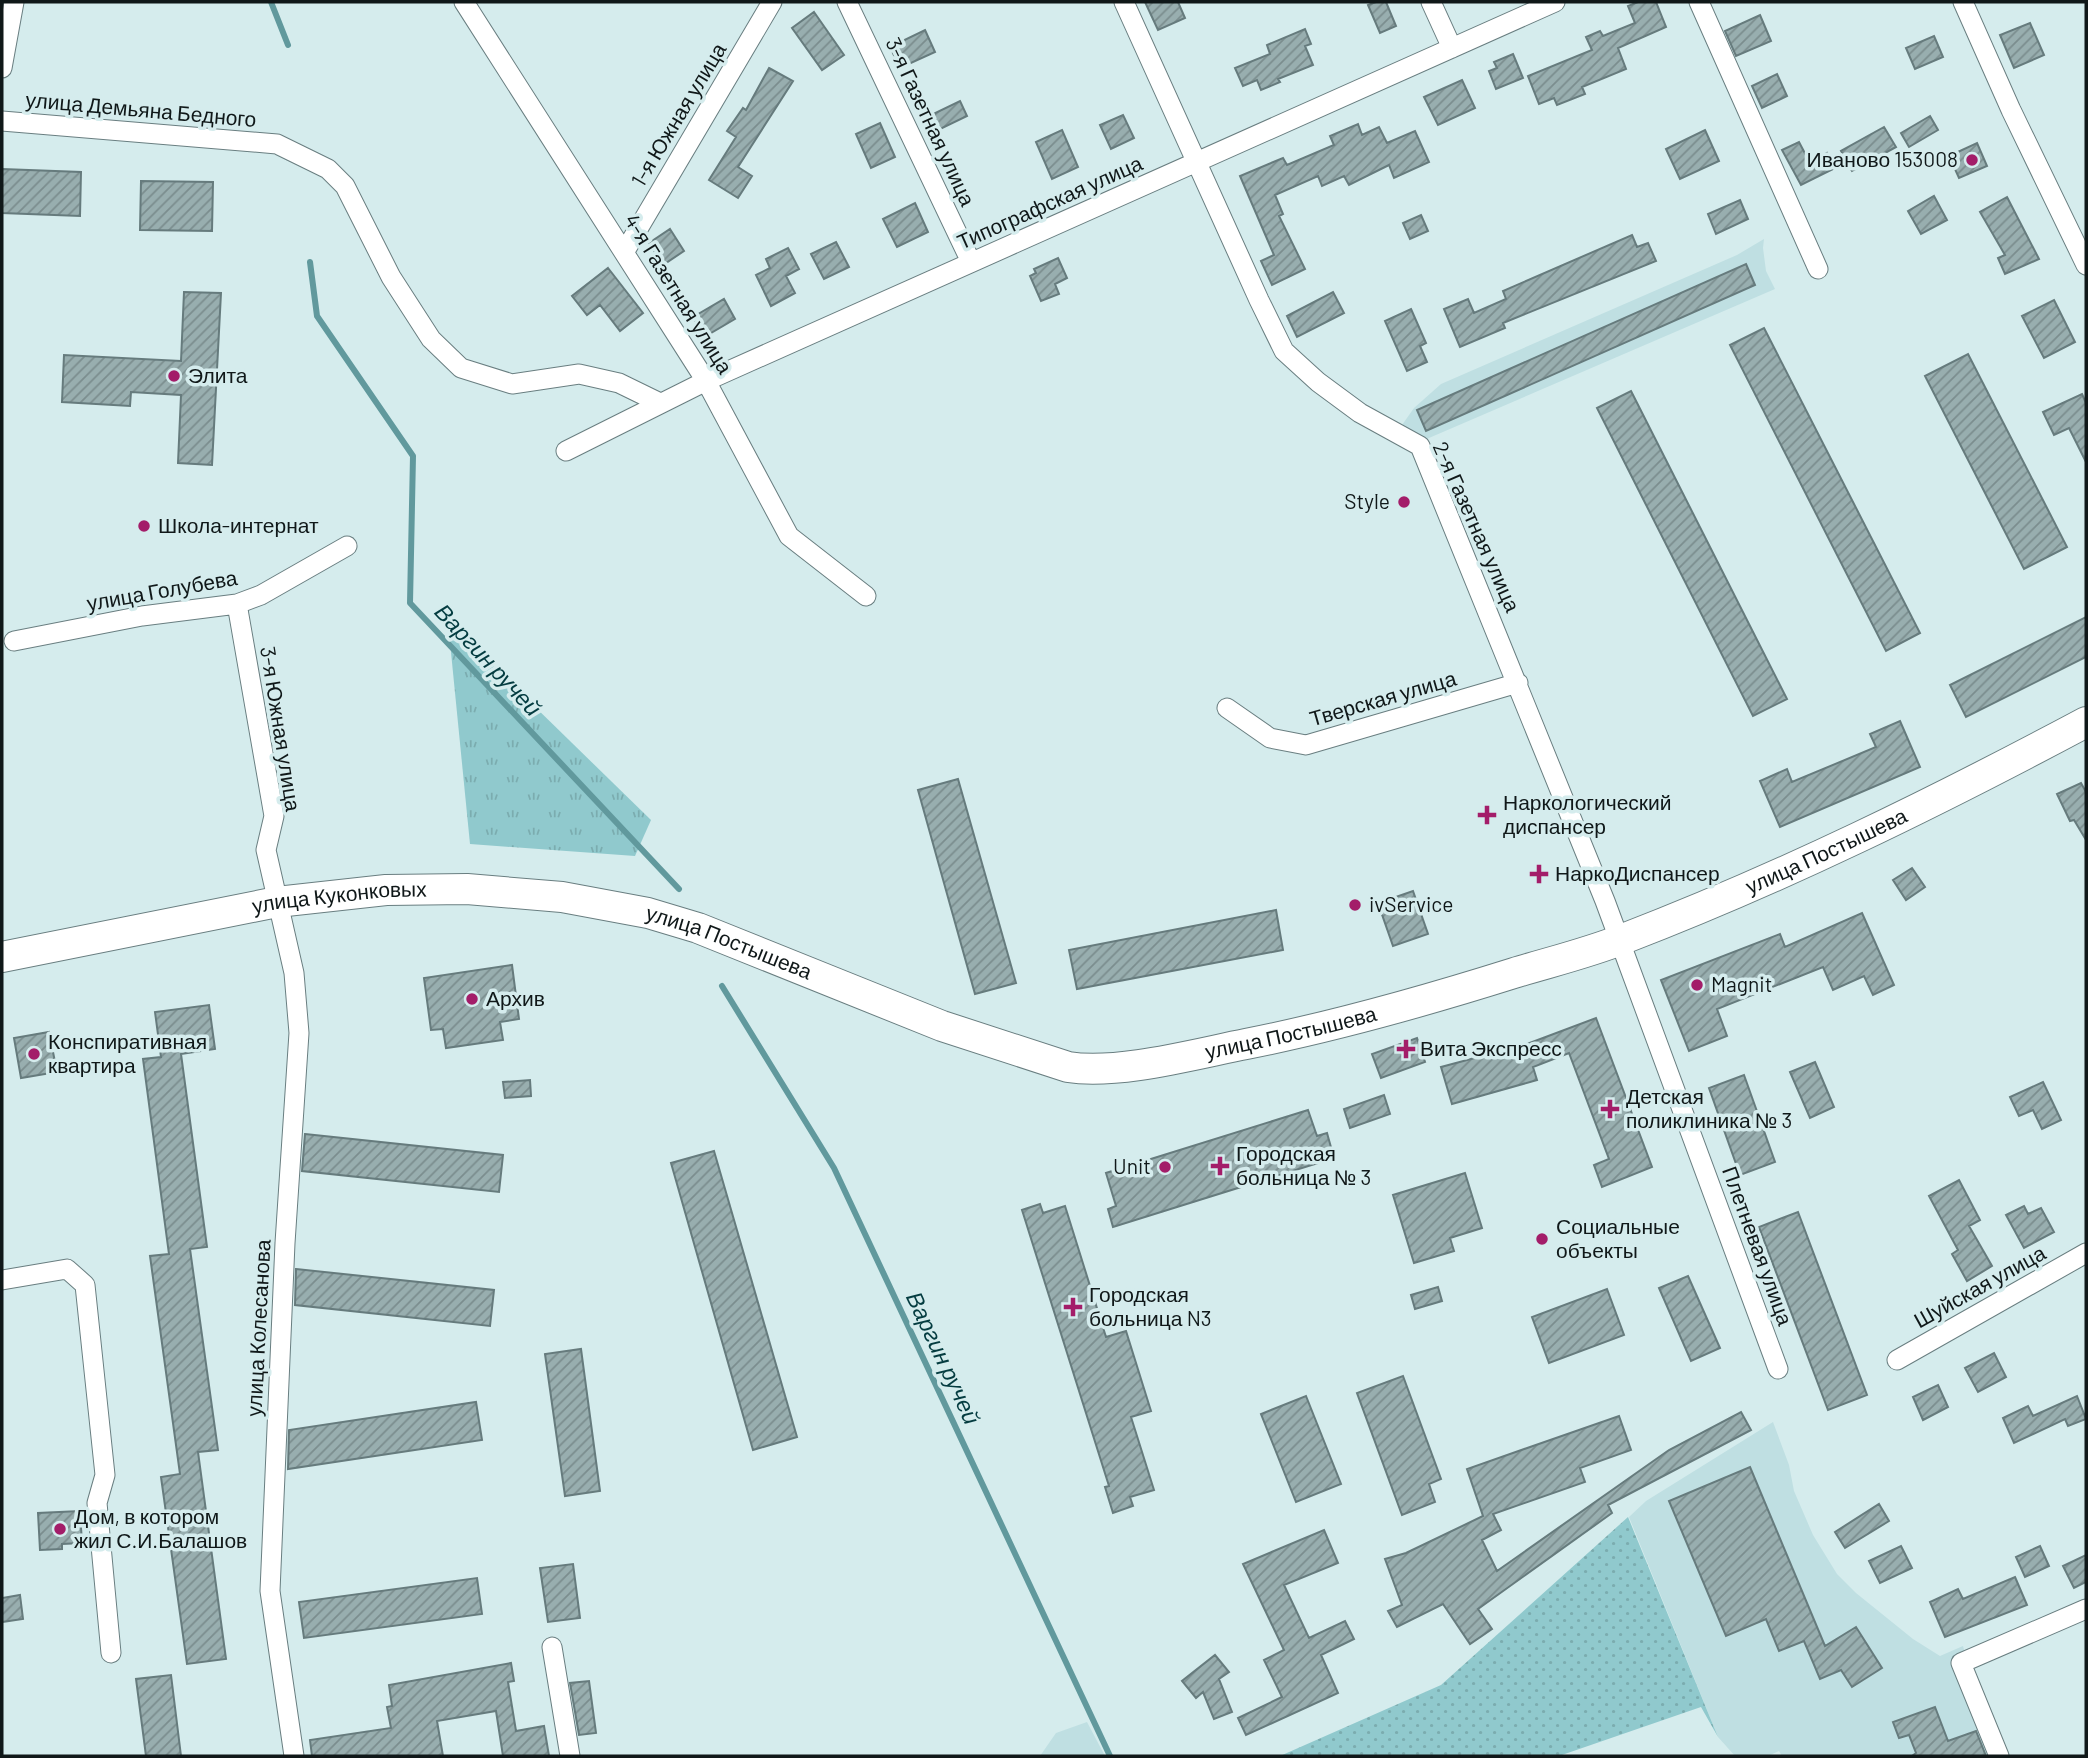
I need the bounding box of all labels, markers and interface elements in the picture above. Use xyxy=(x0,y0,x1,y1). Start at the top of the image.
street label: 3-я Газетная улица xyxy=(881,33,981,210)
street label: 1-я Южная улица xyxy=(625,38,731,191)
street label: улица Демьяна Бедного xyxy=(25,86,258,131)
place label: Иваново 153008 xyxy=(1807,146,1958,171)
street label: Типографская улица xyxy=(953,149,1146,254)
marker: Иваново 153008 xyxy=(1964,152,1980,168)
street label: 4-я Газетная улица xyxy=(620,209,739,378)
place label: Элита xyxy=(188,362,248,387)
marker: Элита xyxy=(166,368,182,384)
street label: 2-я Газетная улица xyxy=(1429,438,1526,615)
place label: Style xyxy=(1344,488,1390,513)
marker: Style xyxy=(1396,494,1412,510)
place label: Школа-интернат xyxy=(158,512,319,537)
marker: Школа-интернат xyxy=(136,518,152,534)
street label: улица Голубева xyxy=(85,564,239,615)
water label: Варгин ручей xyxy=(430,597,548,721)
street label: 3-я Южная улица xyxy=(256,645,307,813)
street label: Тверская улица xyxy=(1306,665,1459,730)
place label: Наркологический диспансер xyxy=(1503,789,1672,838)
street label: улица Постышева xyxy=(1741,802,1911,898)
marker: Наркологический диспансер xyxy=(1477,805,1497,825)
place label: НаркоДиспансер xyxy=(1555,860,1720,885)
marker: НаркоДиспансер xyxy=(1529,864,1549,884)
street label: улица Куконковых xyxy=(250,875,427,918)
place label: ivService xyxy=(1369,891,1453,916)
marker: ivService xyxy=(1347,897,1363,913)
street label: улица Постышева xyxy=(643,899,816,984)
place label: Magnit xyxy=(1711,971,1772,996)
marker: Magnit xyxy=(1689,977,1705,993)
place label: Архив xyxy=(486,985,545,1010)
marker: Архив xyxy=(464,991,480,1007)
street label: улица Постышева xyxy=(1203,1000,1379,1063)
place label: Конспиративная квартира xyxy=(48,1028,207,1077)
place label: Вита Экспресс xyxy=(1420,1035,1562,1060)
marker: Вита Экспресс xyxy=(1398,1041,1414,1057)
marker: Конспиративная квартира xyxy=(26,1046,42,1062)
place label: Детская поликлиника № 3 xyxy=(1626,1083,1792,1132)
marker: Детская поликлиника № 3 xyxy=(1600,1099,1620,1119)
place label: Городская больница № 3 xyxy=(1236,1140,1371,1189)
place label: Unit xyxy=(1113,1153,1151,1178)
marker: Городская больница № 3 xyxy=(1210,1156,1230,1176)
marker: Unit xyxy=(1157,1159,1173,1175)
street label: Плетневая улица xyxy=(1718,1163,1799,1329)
place label: Социальные объекты xyxy=(1556,1213,1680,1262)
marker: Социальные объекты xyxy=(1534,1231,1550,1247)
street label: улица Колесанова xyxy=(240,1238,275,1417)
street label: Шуйская улица xyxy=(1909,1239,2050,1332)
place label: Городская больница N3 xyxy=(1089,1281,1212,1330)
water label: Варгин ручей xyxy=(901,1287,987,1429)
marker: Городская больница N3 xyxy=(1063,1297,1083,1317)
place label: Дом, в котором жил С.И.Балашов xyxy=(74,1503,247,1552)
marker: Дом, в котором жил С.И.Балашов xyxy=(52,1521,68,1537)

